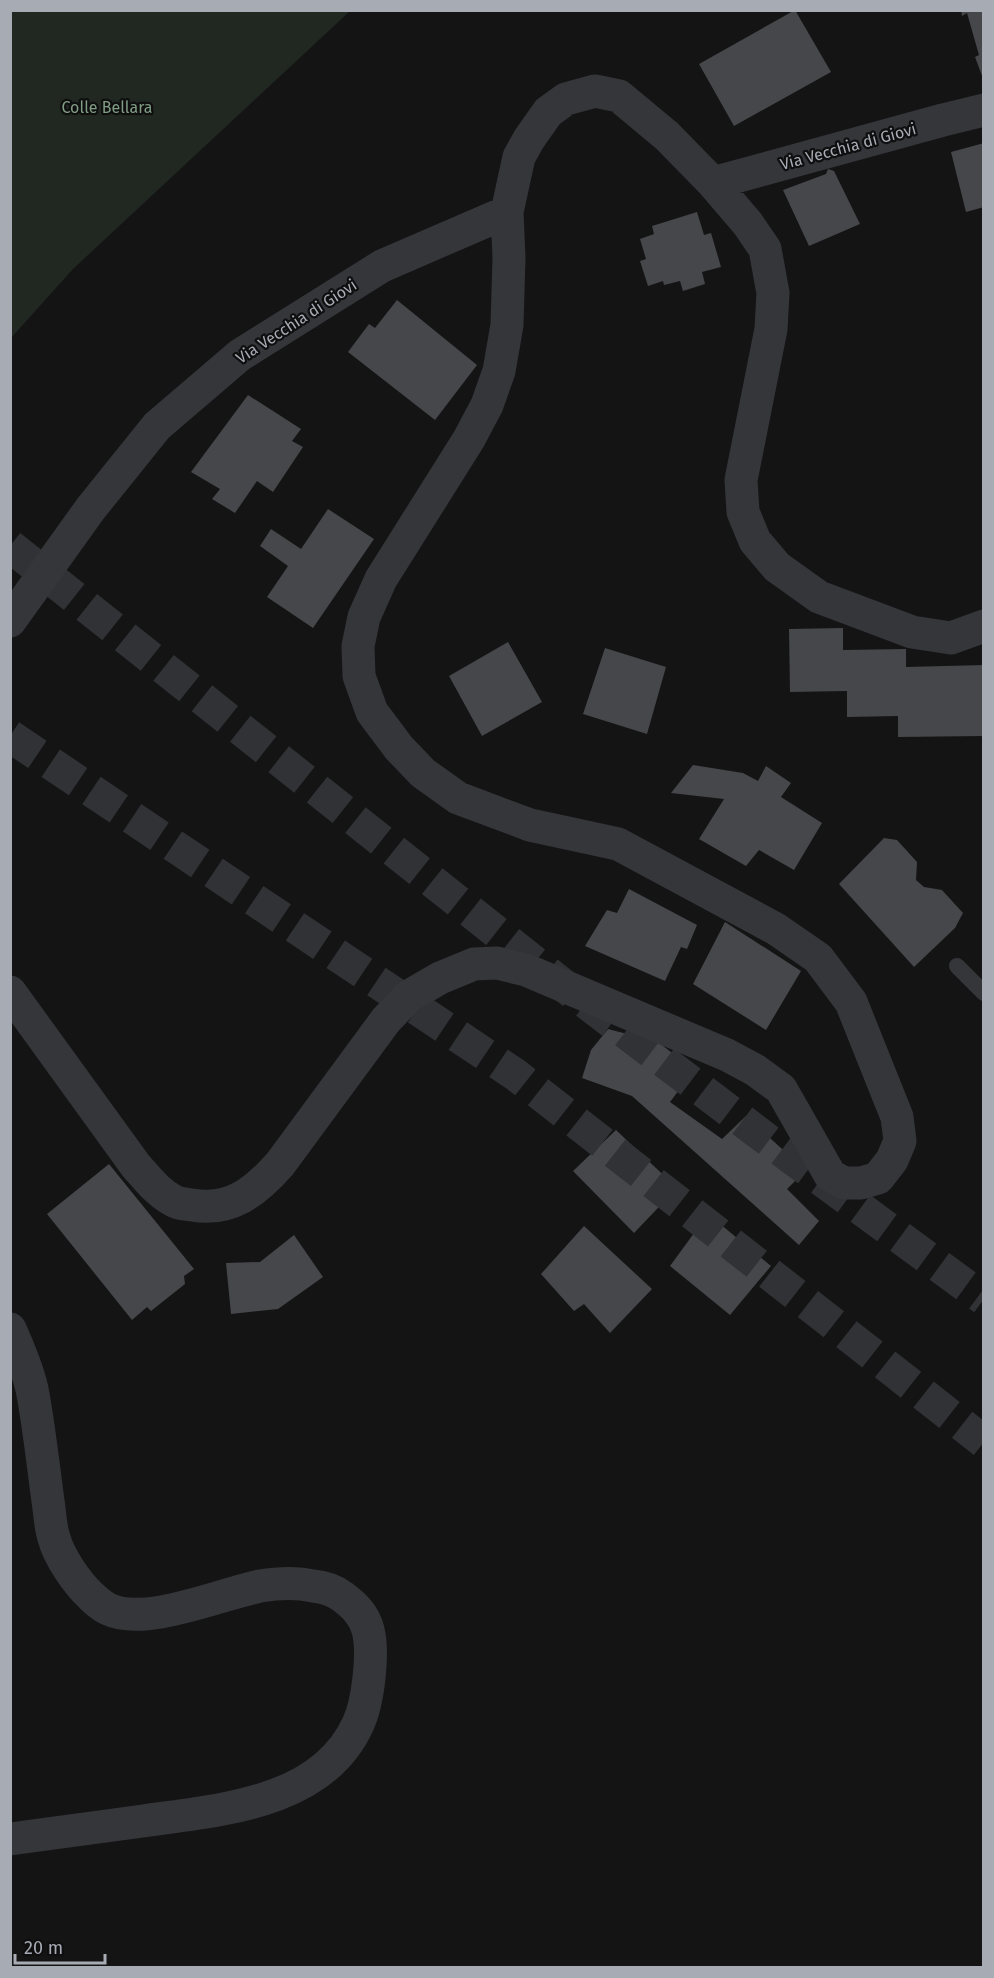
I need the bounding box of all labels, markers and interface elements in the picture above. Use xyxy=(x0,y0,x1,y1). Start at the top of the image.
park label: Colle Bellara xyxy=(61,98,153,117)
street label: Via Vecchia di Giovi xyxy=(778,119,918,174)
street label: Via Vecchia di Giovi xyxy=(232,275,360,368)
scale bar xyxy=(15,1927,105,1965)
text: 20 m xyxy=(24,1937,63,1959)

